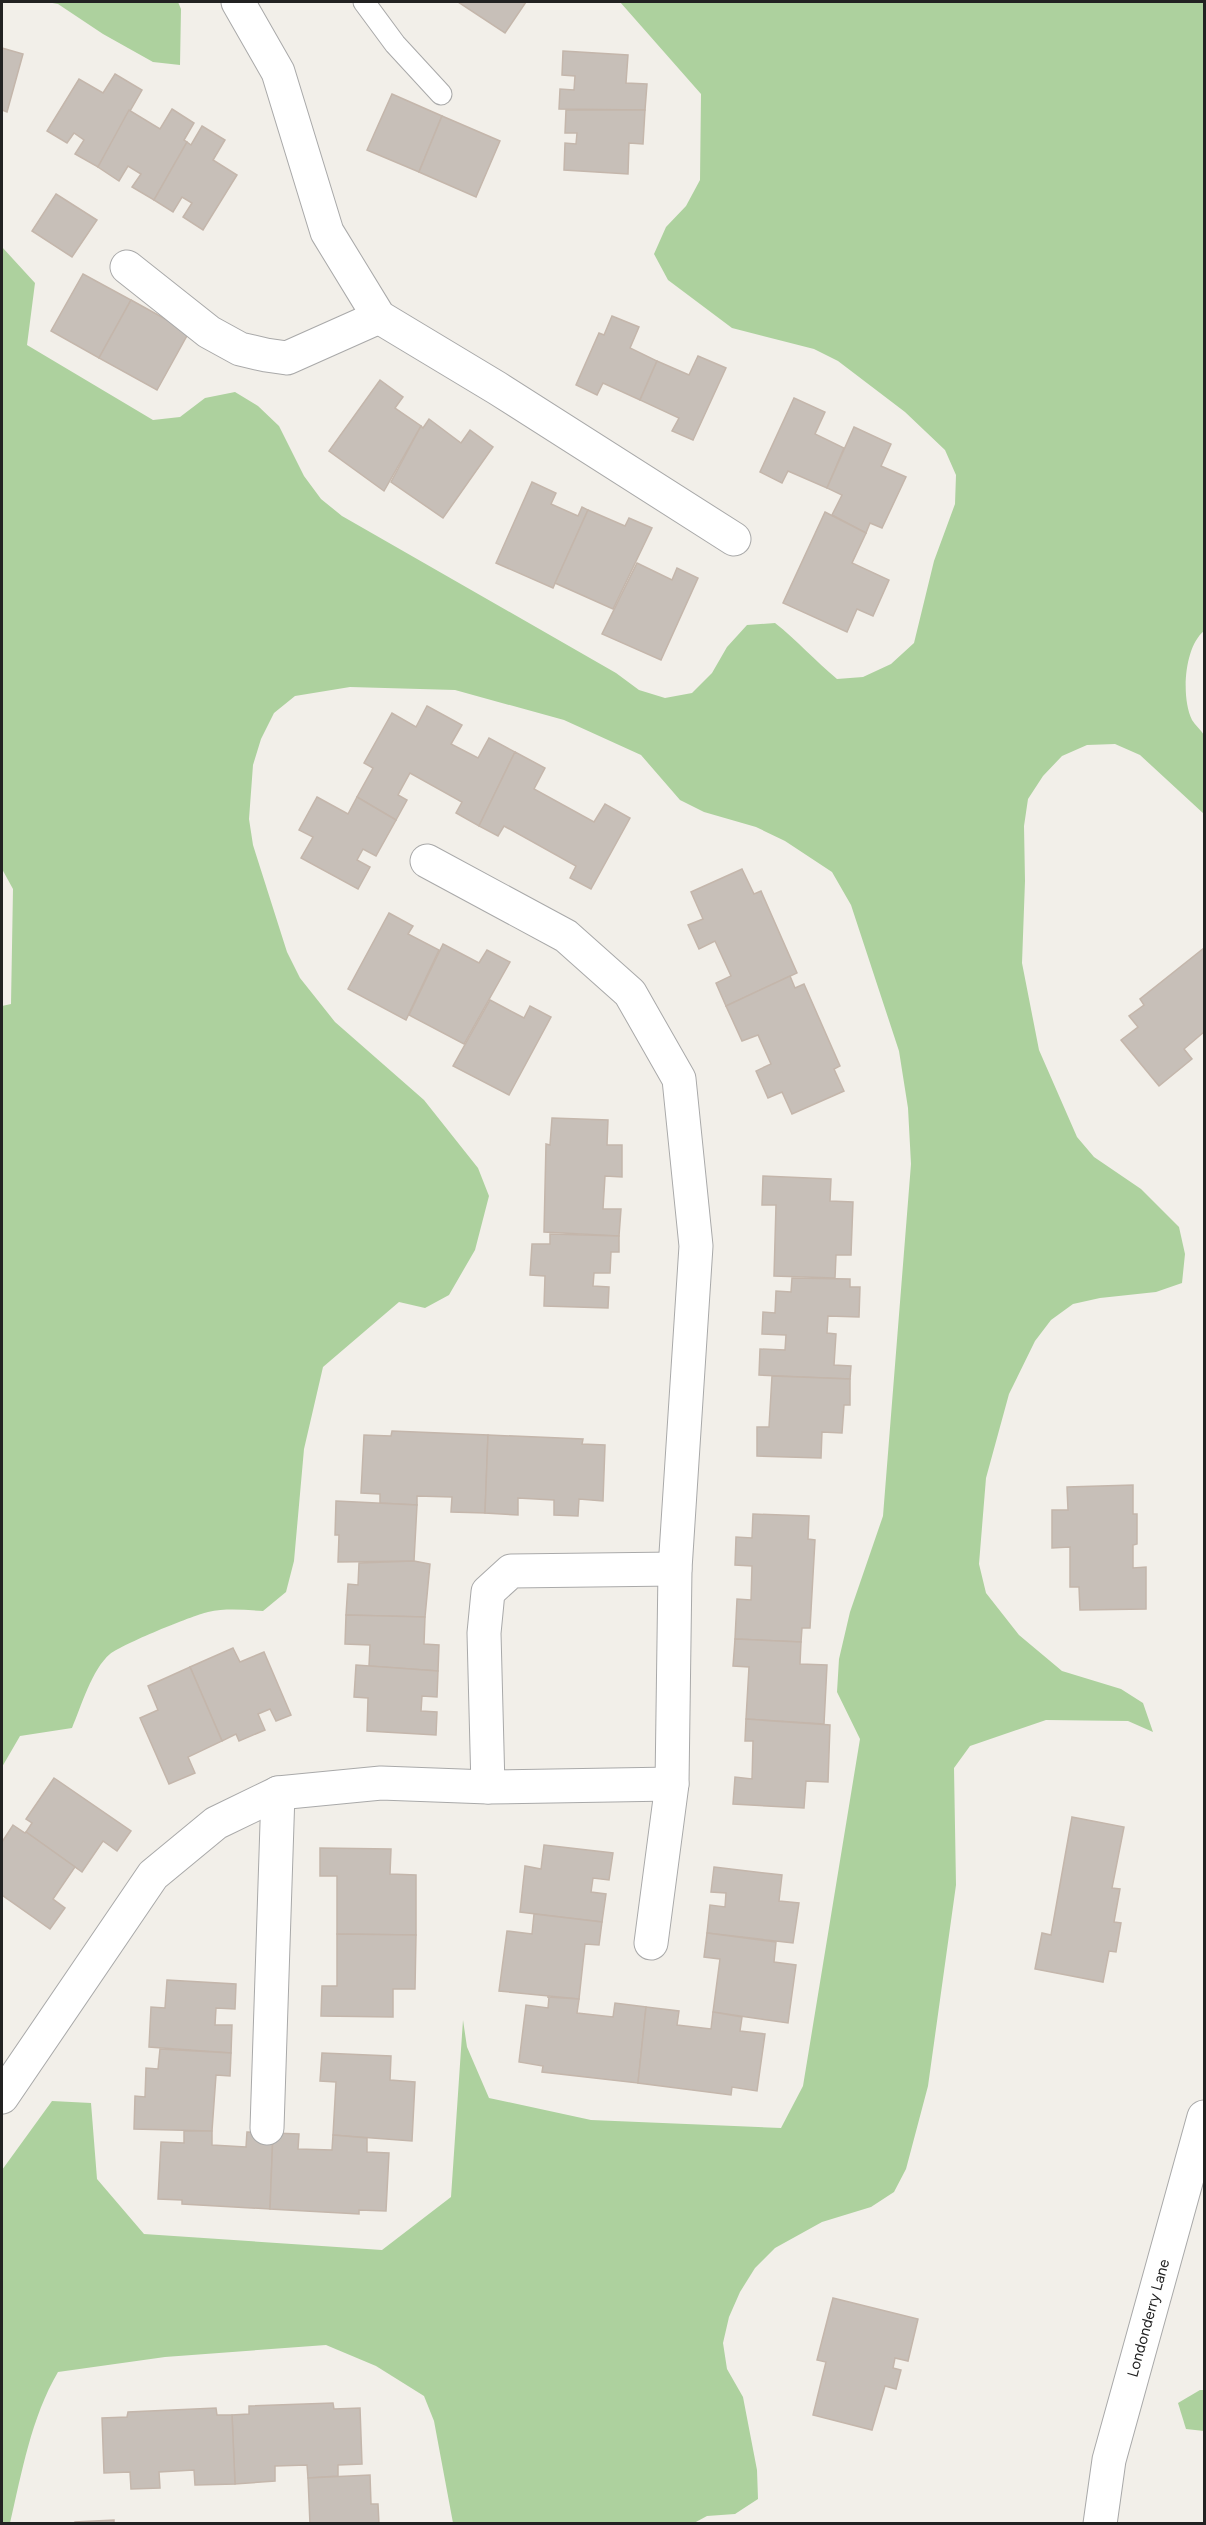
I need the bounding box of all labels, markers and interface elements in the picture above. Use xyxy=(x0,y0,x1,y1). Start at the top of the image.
street label: Londonderry Lane xyxy=(1123,2257,1173,2379)

